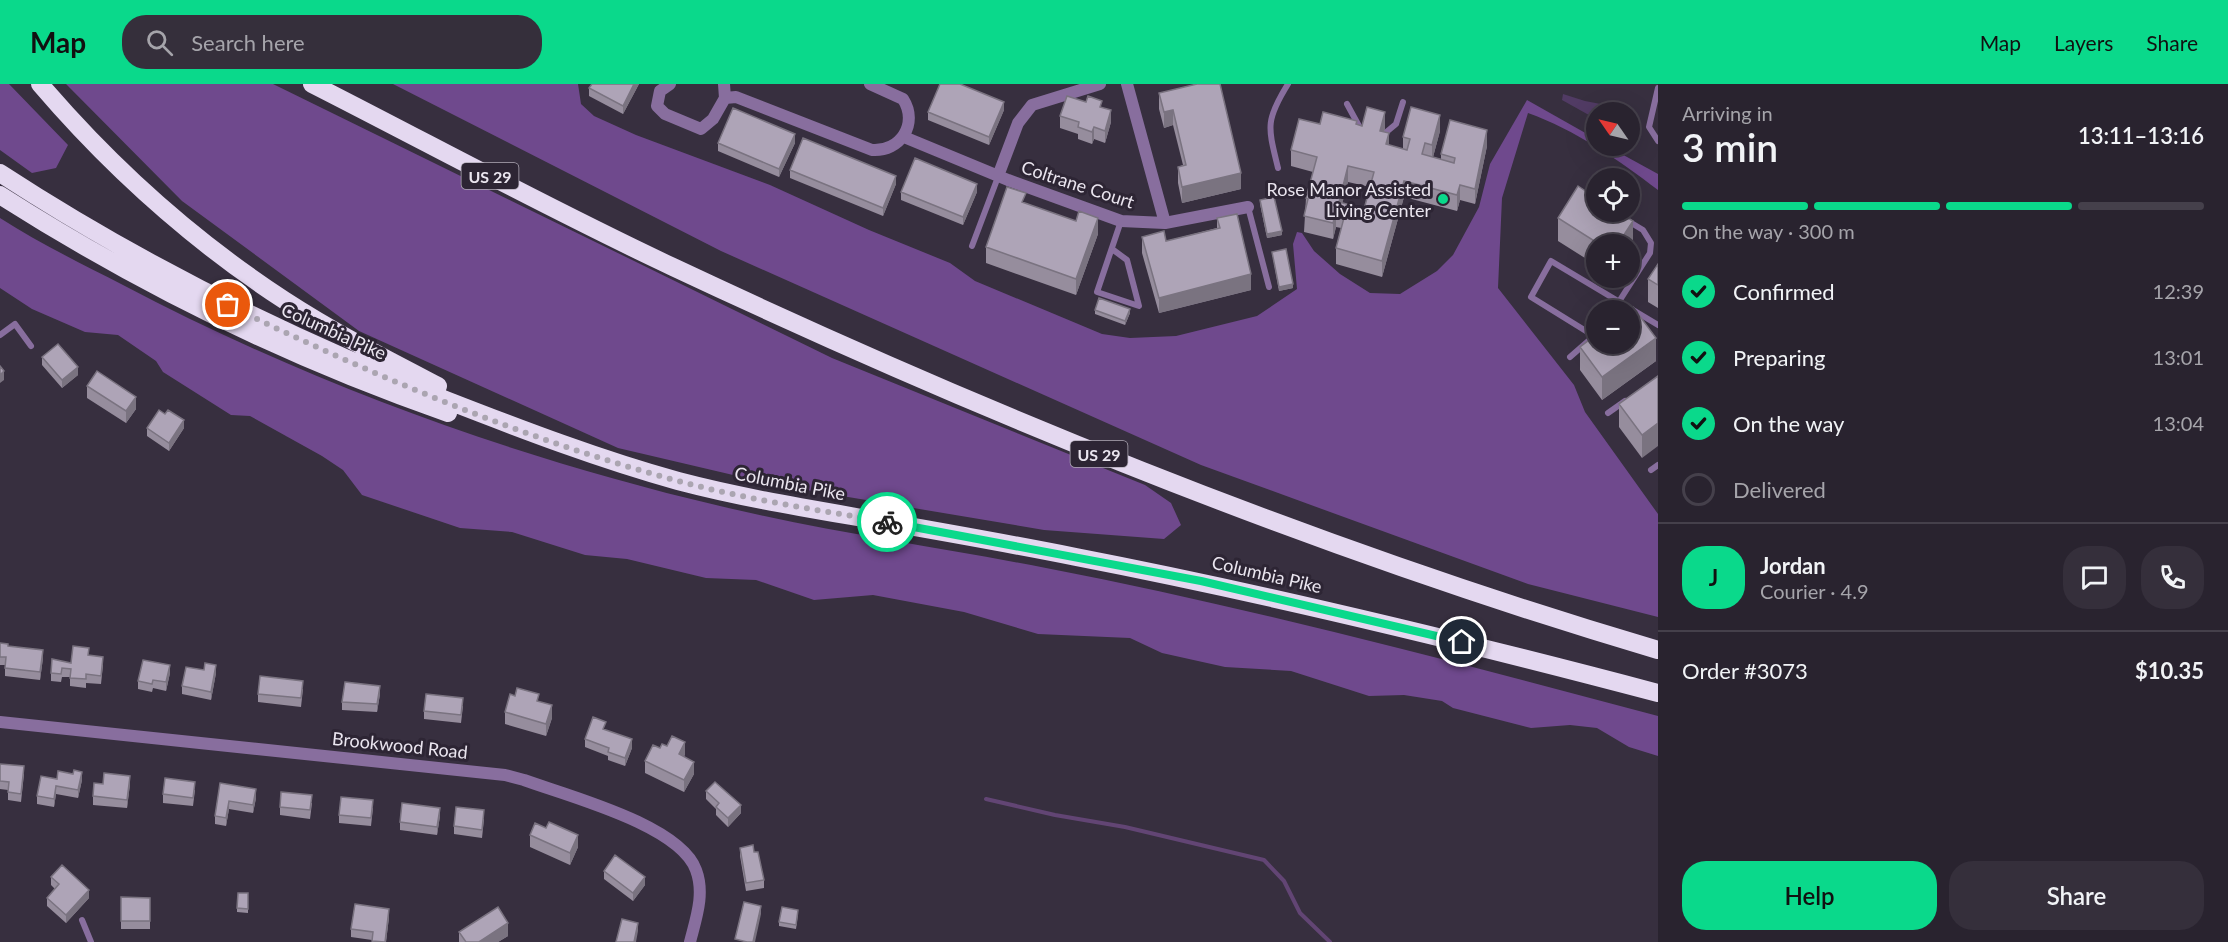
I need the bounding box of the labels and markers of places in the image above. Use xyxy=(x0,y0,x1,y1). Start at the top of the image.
place label: Rose Manor Assisted Living Center xyxy=(1266,178,1431,221)
marker: Rose Manor Assisted Living Center xyxy=(1436,192,1450,206)
pin xyxy=(202,279,253,330)
pin xyxy=(1436,616,1487,667)

